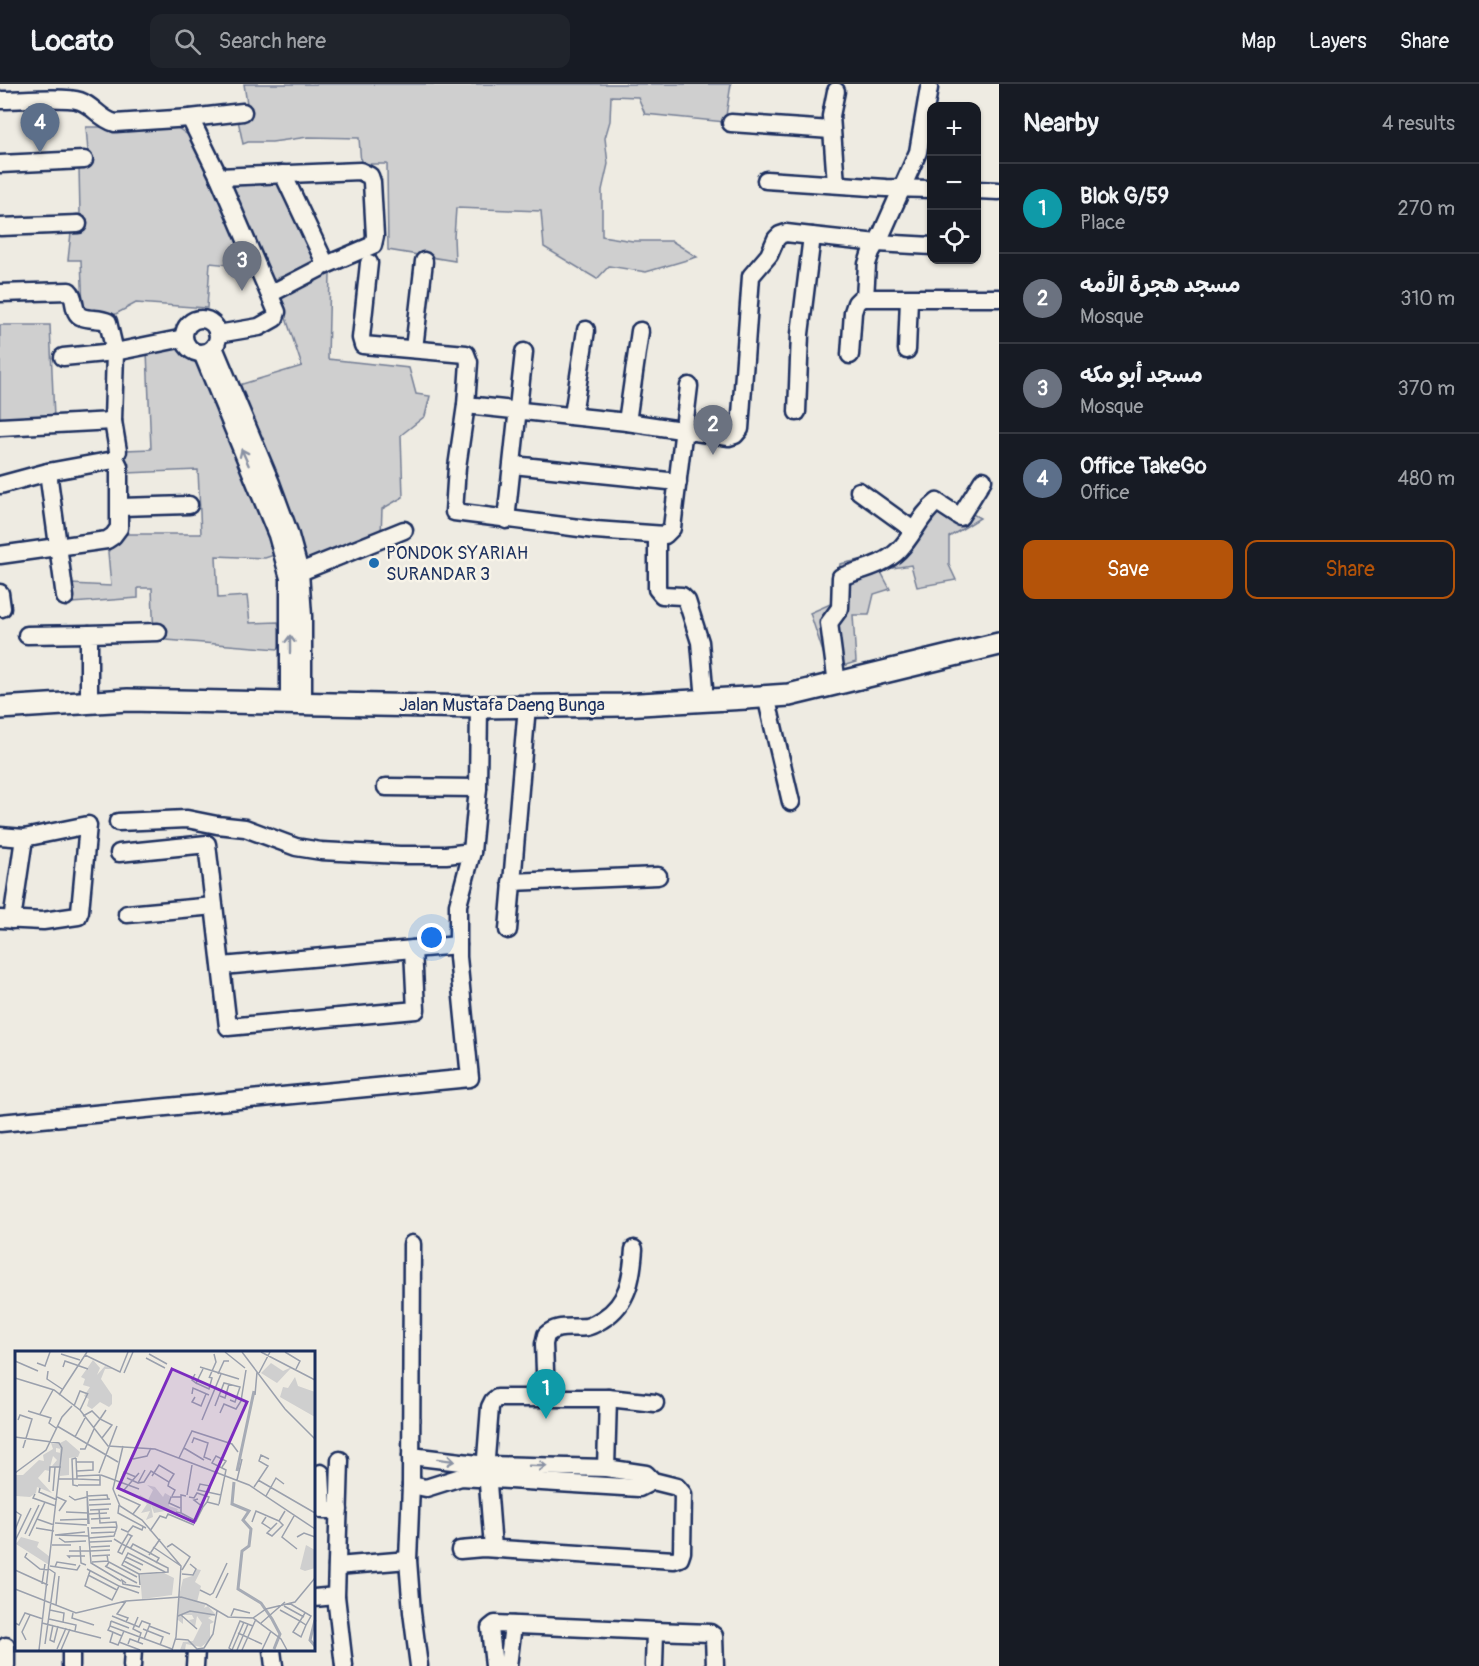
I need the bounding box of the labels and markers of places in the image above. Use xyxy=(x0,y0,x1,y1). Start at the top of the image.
pin: 4 xyxy=(20,104,60,153)
pin: 3 xyxy=(222,242,262,291)
pin: 2 xyxy=(694,406,732,455)
place label: PONDOK SYARIAH SURANDAR 3 xyxy=(386,542,528,586)
marker: PONDOK SYARIAH SURANDAR 3 xyxy=(367,556,381,570)
pin: 1 xyxy=(526,1370,566,1419)

